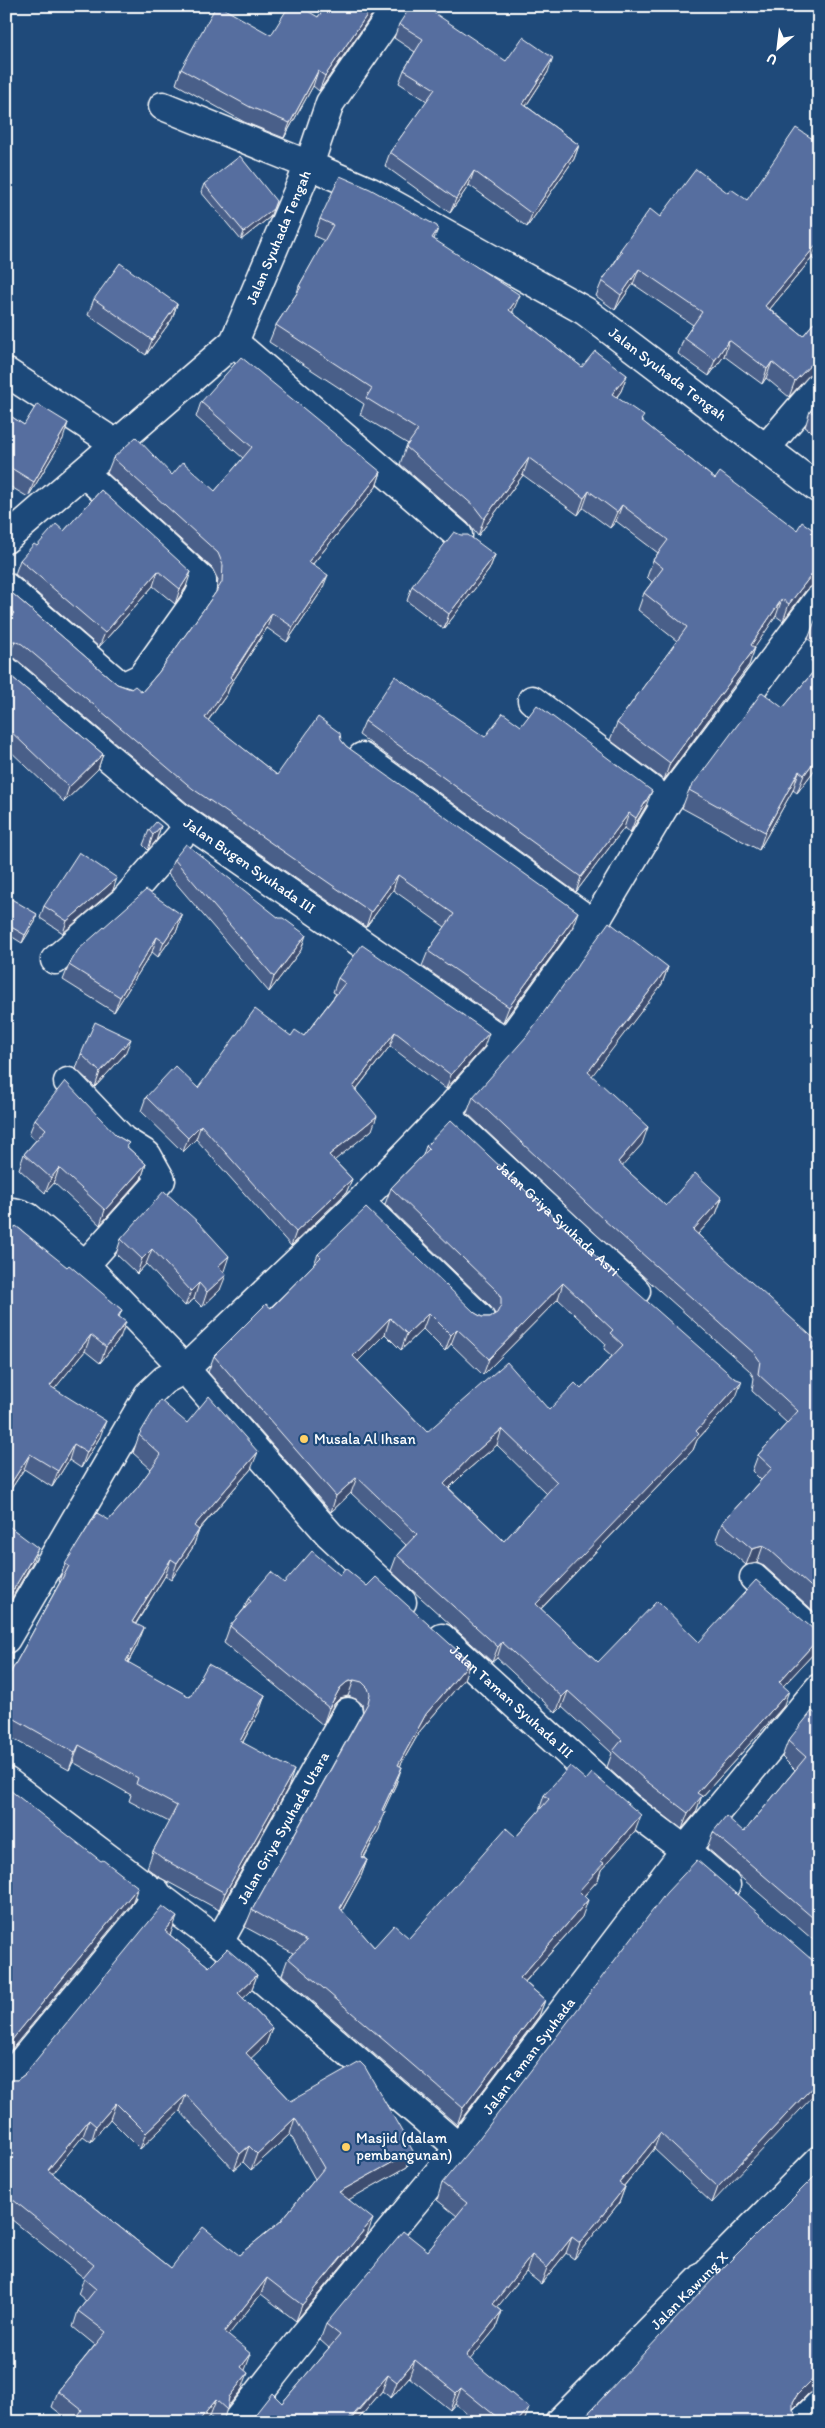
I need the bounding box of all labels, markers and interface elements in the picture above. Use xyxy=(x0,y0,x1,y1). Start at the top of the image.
north arrow xyxy=(752,22,802,72)
text: U xyxy=(764,49,780,69)
street label: Jalan Syuhada Tengah xyxy=(242,167,315,307)
street label: Jalan Syuhada Tengah xyxy=(605,323,731,425)
street label: Jalan Bugen Syuhada III xyxy=(180,814,319,918)
street label: Jalan Griya Syuhada Asri xyxy=(493,1157,623,1280)
place label: Musala Al Ihsan xyxy=(314,1430,416,1448)
marker: Musala Al Ihsan xyxy=(298,1433,310,1445)
street label: Jalan Taman Syuhada III xyxy=(446,1641,577,1762)
street label: Jalan Griya Syuhada Utara xyxy=(233,1748,333,1907)
street label: Jalan Taman Syuhada xyxy=(479,1994,579,2118)
place label: Masjid (dalam pembangunan) xyxy=(356,2129,453,2164)
marker: Masjid (dalam pembangunan) xyxy=(340,2141,352,2153)
street label: Jalan Kawung X xyxy=(647,2248,732,2333)

